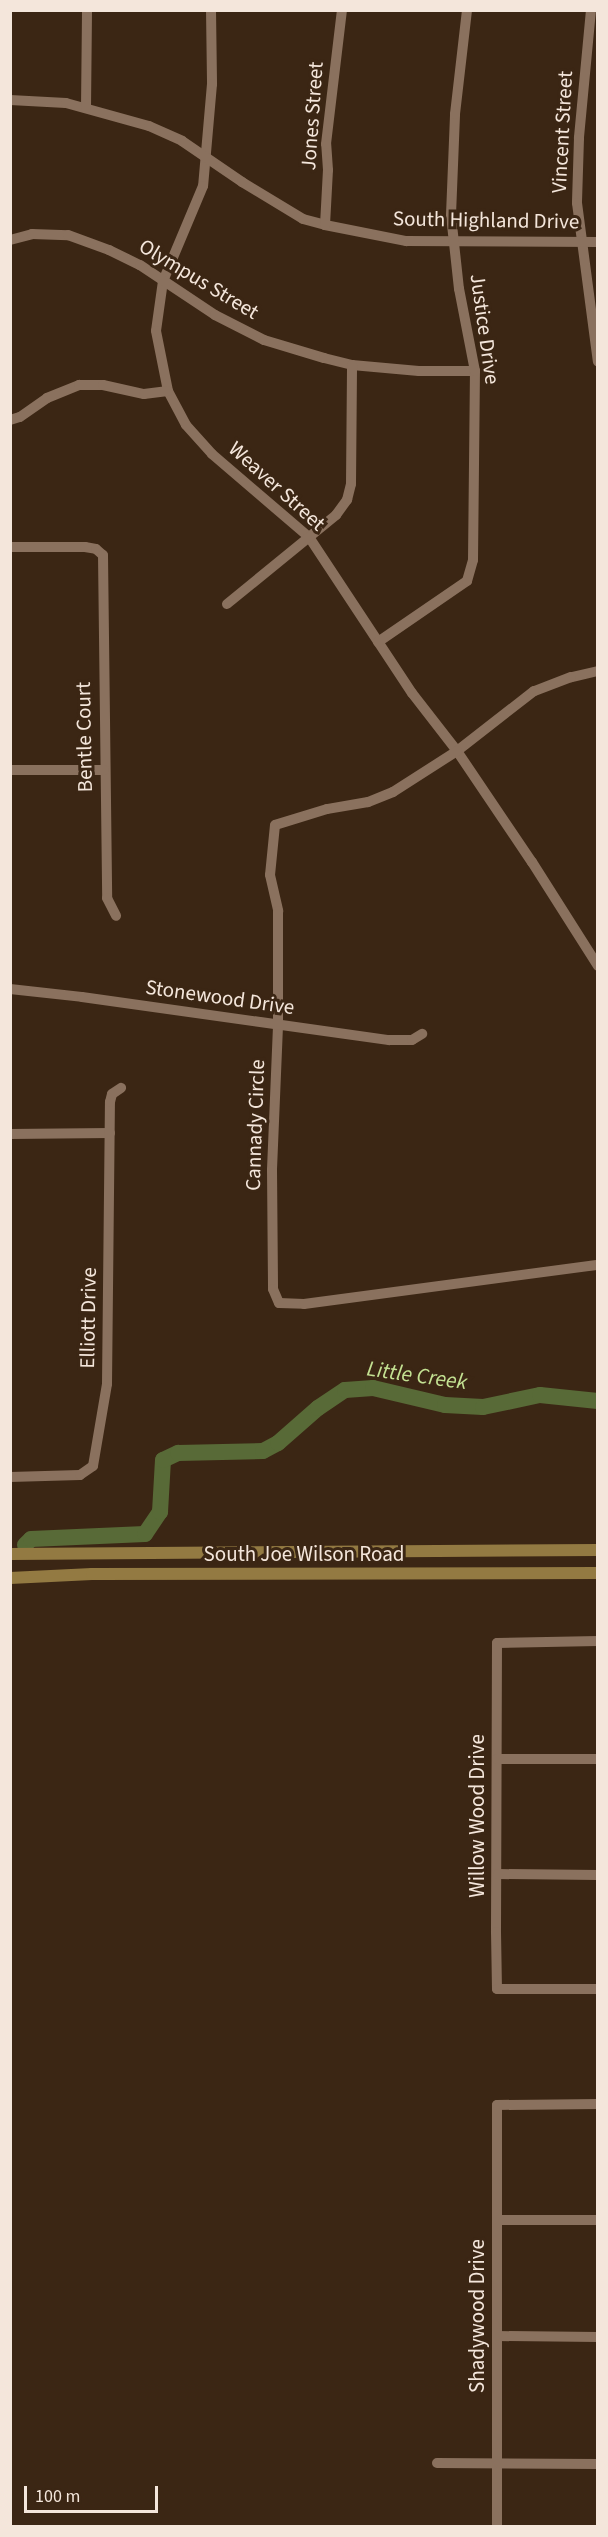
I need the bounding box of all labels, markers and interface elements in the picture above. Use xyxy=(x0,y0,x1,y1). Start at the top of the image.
street label: Jones Street xyxy=(296,61,328,171)
street label: Vincent Street xyxy=(546,70,578,194)
street label: South Highland Drive xyxy=(393,206,579,234)
street label: Olympus Street xyxy=(135,233,263,325)
street label: Justice Drive xyxy=(465,272,505,386)
street label: Weaver Street xyxy=(223,436,331,536)
street label: Bentle Court xyxy=(70,682,98,792)
street label: Stonewood Drive xyxy=(144,974,296,1020)
street label: Cannady Circle xyxy=(240,1059,270,1191)
street label: Elliott Drive xyxy=(75,1267,101,1369)
water label: Little Creek xyxy=(365,1356,469,1396)
street label: South Joe Wilson Road xyxy=(204,1541,404,1567)
street label: Willow Wood Drive xyxy=(464,1734,490,1898)
street label: Shadywood Drive xyxy=(464,2239,490,2393)
scale bar xyxy=(27,2474,160,2512)
text: 100 m xyxy=(35,2484,80,2509)

